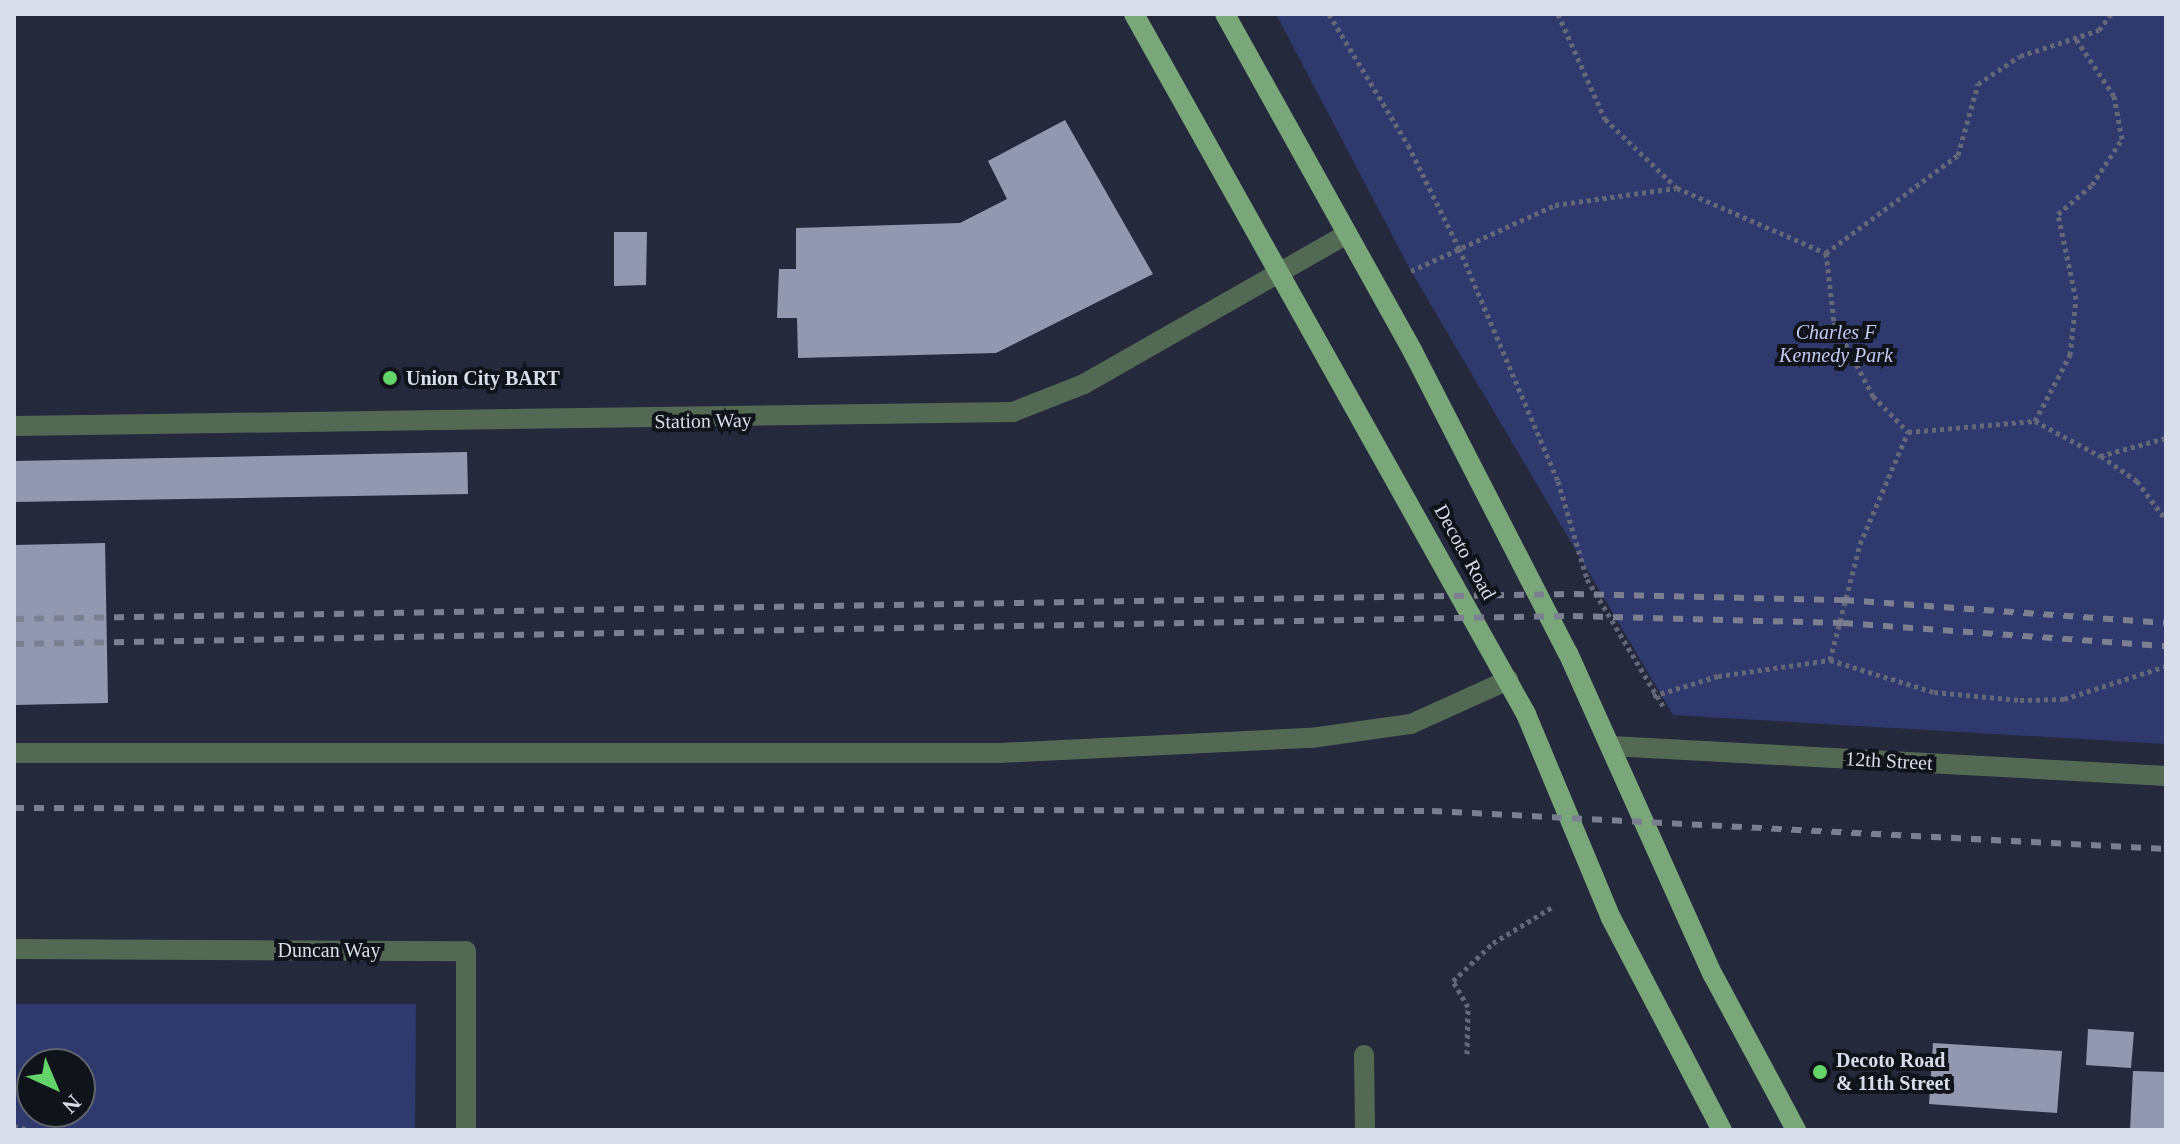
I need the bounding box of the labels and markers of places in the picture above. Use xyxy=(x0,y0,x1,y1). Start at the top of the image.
place label: Union City BART xyxy=(406,366,560,390)
marker: Union City BART xyxy=(381,369,399,387)
place label: Decoto Road & 11th Street xyxy=(1836,1048,1950,1095)
marker: Decoto Road & 11th Street xyxy=(1811,1063,1829,1081)

